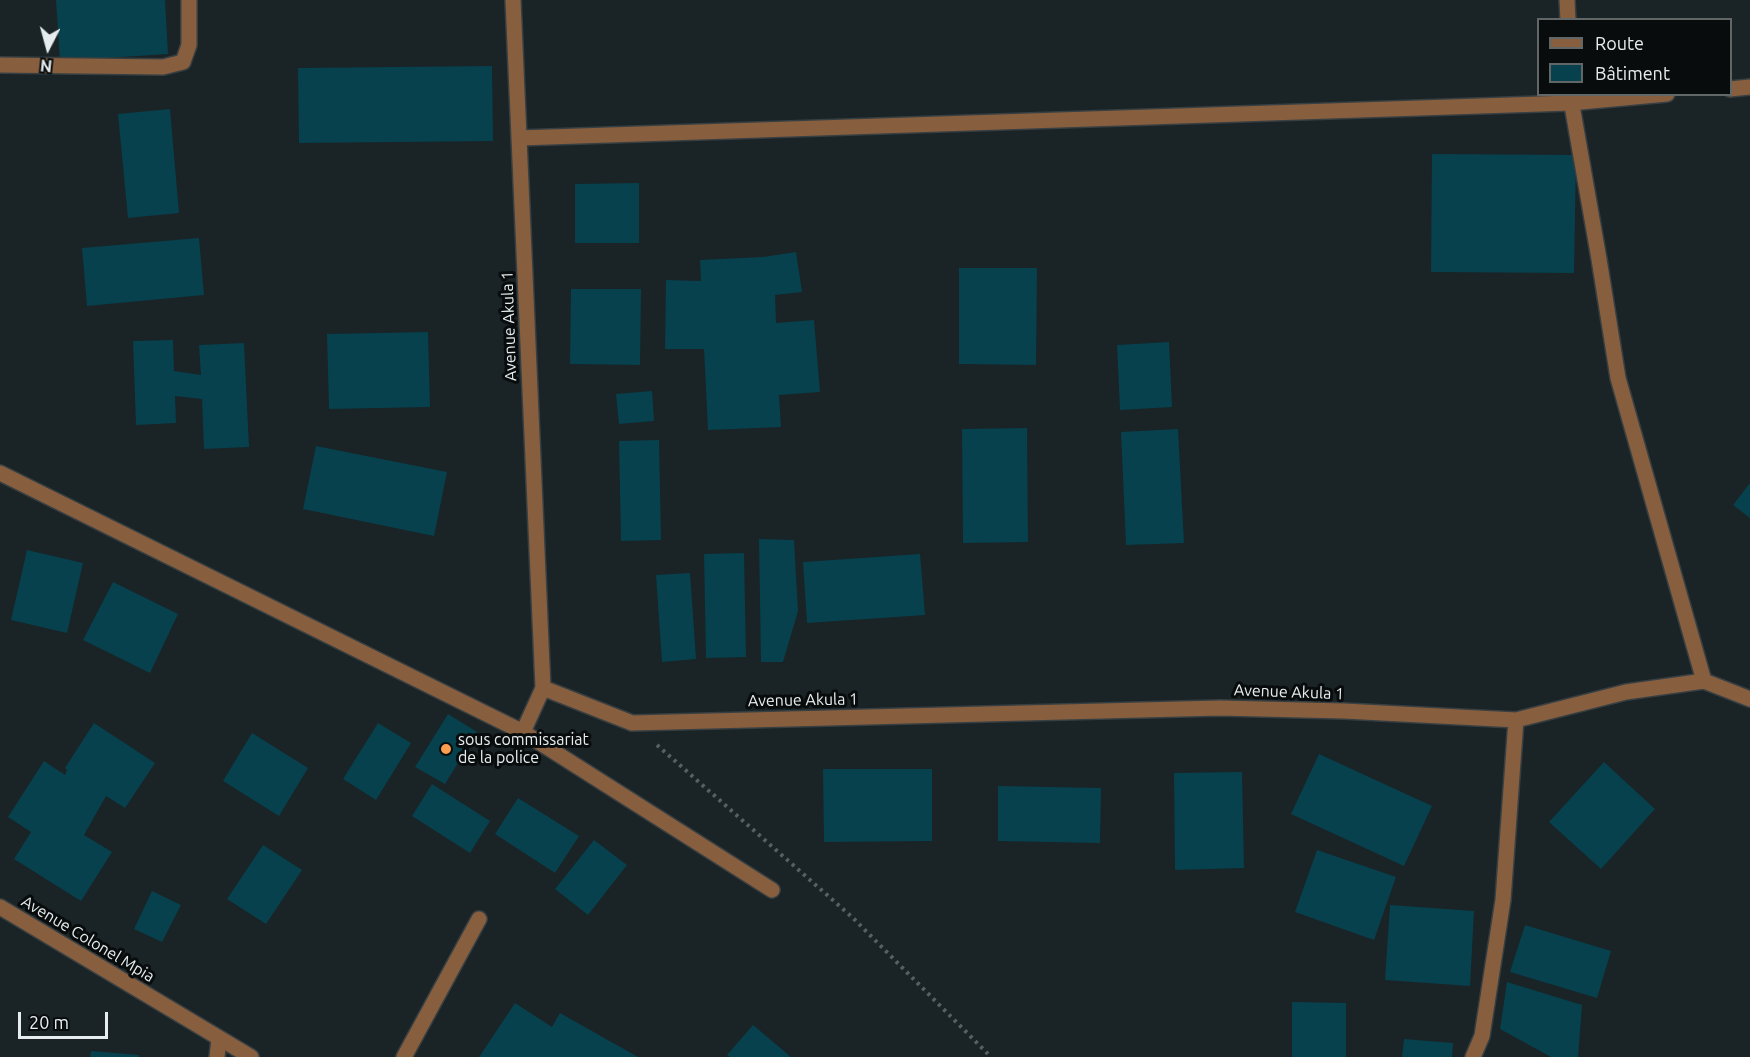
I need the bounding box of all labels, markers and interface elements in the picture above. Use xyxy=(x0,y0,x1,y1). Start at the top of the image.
north arrow xyxy=(18,18,78,78)
legend xyxy=(1537,18,1732,96)
text: Route xyxy=(1595,33,1644,53)
text: N xyxy=(39,56,53,75)
text: Bâtiment xyxy=(1595,63,1670,83)
street label: Avenue Akula 1 xyxy=(497,271,521,381)
street label: Avenue Akula 1 xyxy=(1234,680,1344,704)
street label: Avenue Akula 1 xyxy=(748,689,858,711)
place label: sous commissariat de la police xyxy=(458,730,589,768)
marker: sous commissariat de la police xyxy=(439,742,453,756)
street label: Avenue Colonel Mpia xyxy=(18,892,158,986)
scale bar xyxy=(21,1000,111,1038)
text: 20 m xyxy=(29,1012,69,1032)

